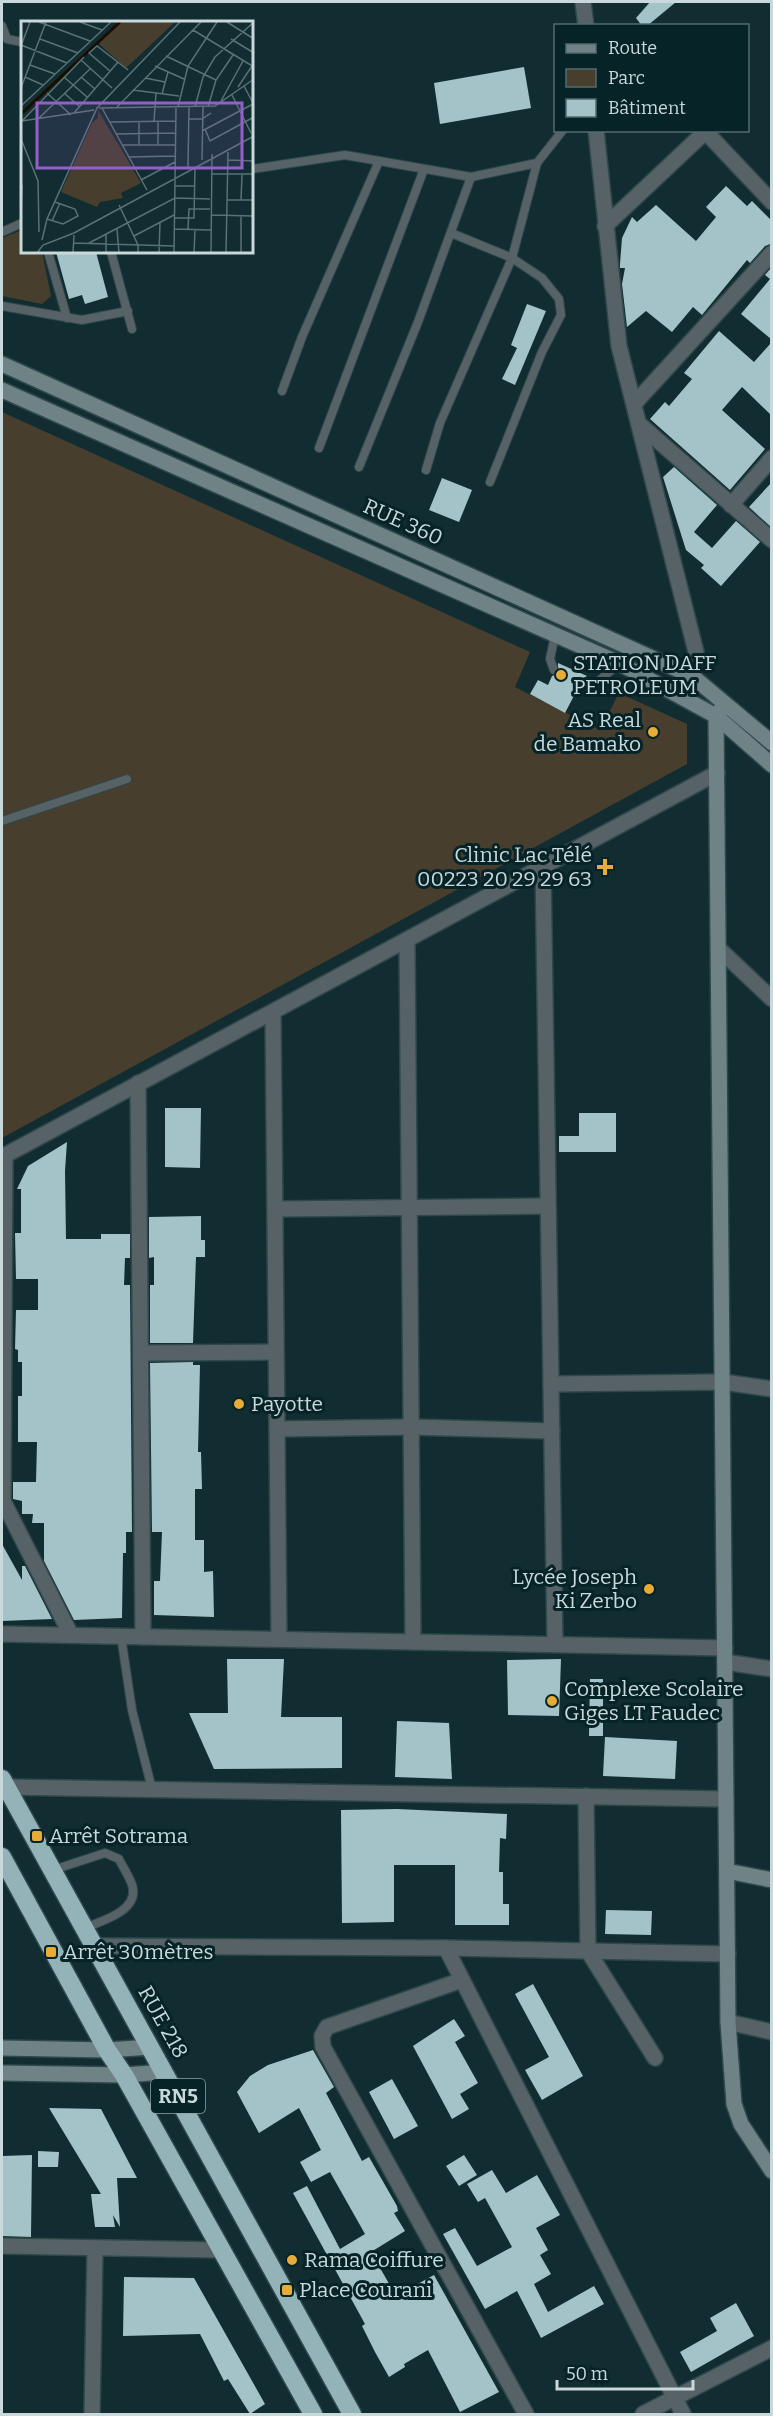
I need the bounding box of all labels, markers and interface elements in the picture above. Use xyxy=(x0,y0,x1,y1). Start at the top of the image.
inset map xyxy=(21,21,254,254)
legend xyxy=(554,24,749,132)
text: Route xyxy=(608,37,657,59)
text: Parc xyxy=(608,67,645,89)
text: Bâtiment xyxy=(608,97,686,119)
street label: RUE 360 xyxy=(359,493,447,551)
place label: STATION DAFF PETROLEUM xyxy=(573,650,716,700)
marker: STATION DAFF PETROLEUM xyxy=(554,668,568,682)
place label: AS Real de Bamako xyxy=(534,707,641,757)
marker: AS Real de Bamako xyxy=(646,725,660,739)
place label: Clinic Lac Télé 00223 20 29 29 63 xyxy=(417,842,592,892)
marker: Clinic Lac Télé 00223 20 29 29 63 xyxy=(596,858,614,876)
place label: Payotte xyxy=(251,1391,323,1417)
marker: Payotte xyxy=(232,1397,246,1411)
place label: Lycée Joseph Ki Zerbo xyxy=(512,1564,637,1614)
marker: Lycée Joseph Ki Zerbo xyxy=(642,1582,656,1596)
place label: Complexe Scolaire Giges LT Faudec xyxy=(564,1676,744,1726)
marker: Complexe Scolaire Giges LT Faudec xyxy=(545,1694,559,1708)
place label: Arrêt Sotrama xyxy=(49,1823,189,1849)
marker: Arrêt Sotrama xyxy=(30,1829,44,1843)
place label: Arrêt 30mètres xyxy=(63,1939,213,1965)
marker: Arrêt 30mètres xyxy=(44,1945,58,1959)
street label: RUE 218 xyxy=(133,1981,193,2063)
road number: RN5 xyxy=(151,2079,205,2113)
place label: Rama Coiffure xyxy=(304,2247,444,2273)
marker: Rama Coiffure xyxy=(285,2253,299,2267)
place label: Place Courani xyxy=(299,2277,432,2303)
marker: Place Courani xyxy=(280,2283,294,2297)
scale bar xyxy=(557,2353,694,2391)
text: 50 m xyxy=(566,2363,608,2385)

